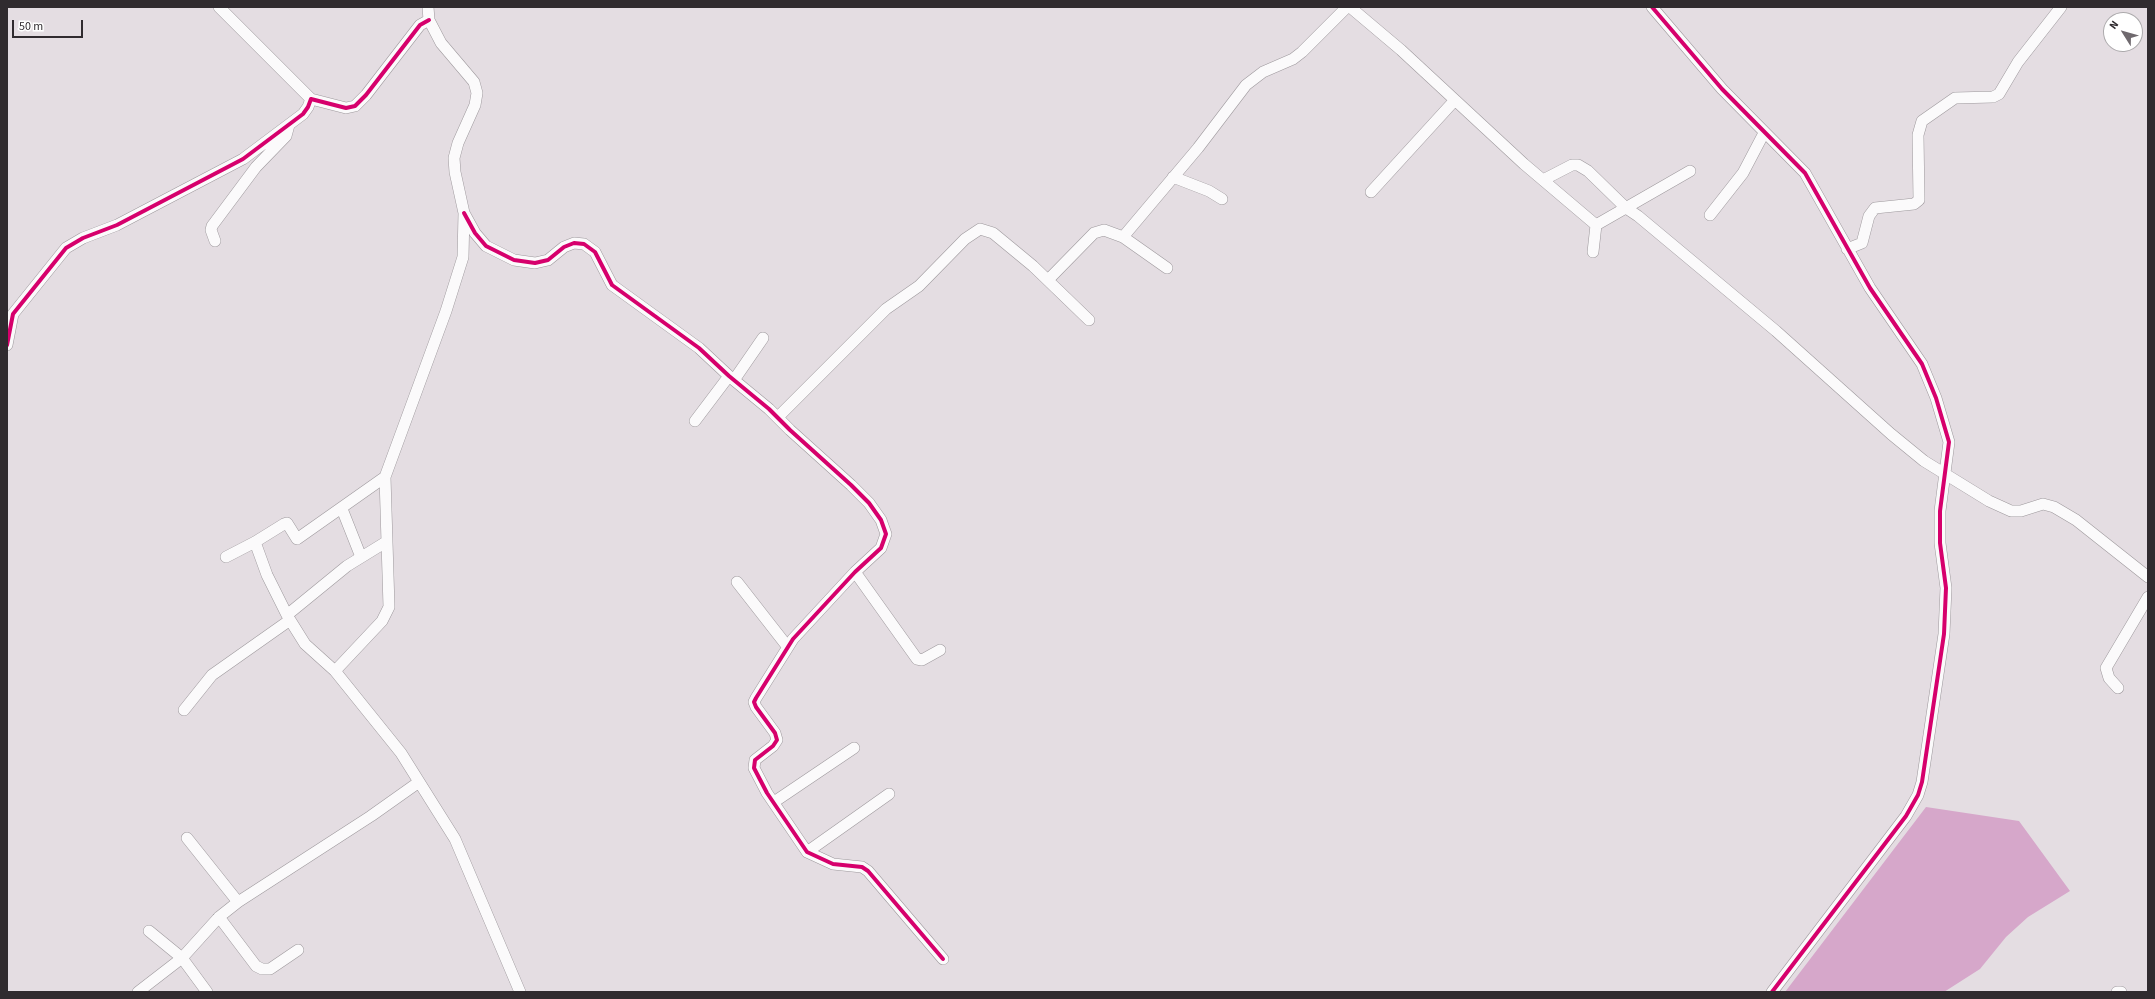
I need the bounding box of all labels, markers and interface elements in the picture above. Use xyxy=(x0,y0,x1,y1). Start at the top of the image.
scale bar xyxy=(14,12,85,38)
north arrow xyxy=(2103,12,2143,52)
text: 50 m xyxy=(19,18,43,35)
text: N xyxy=(2106,18,2122,33)

